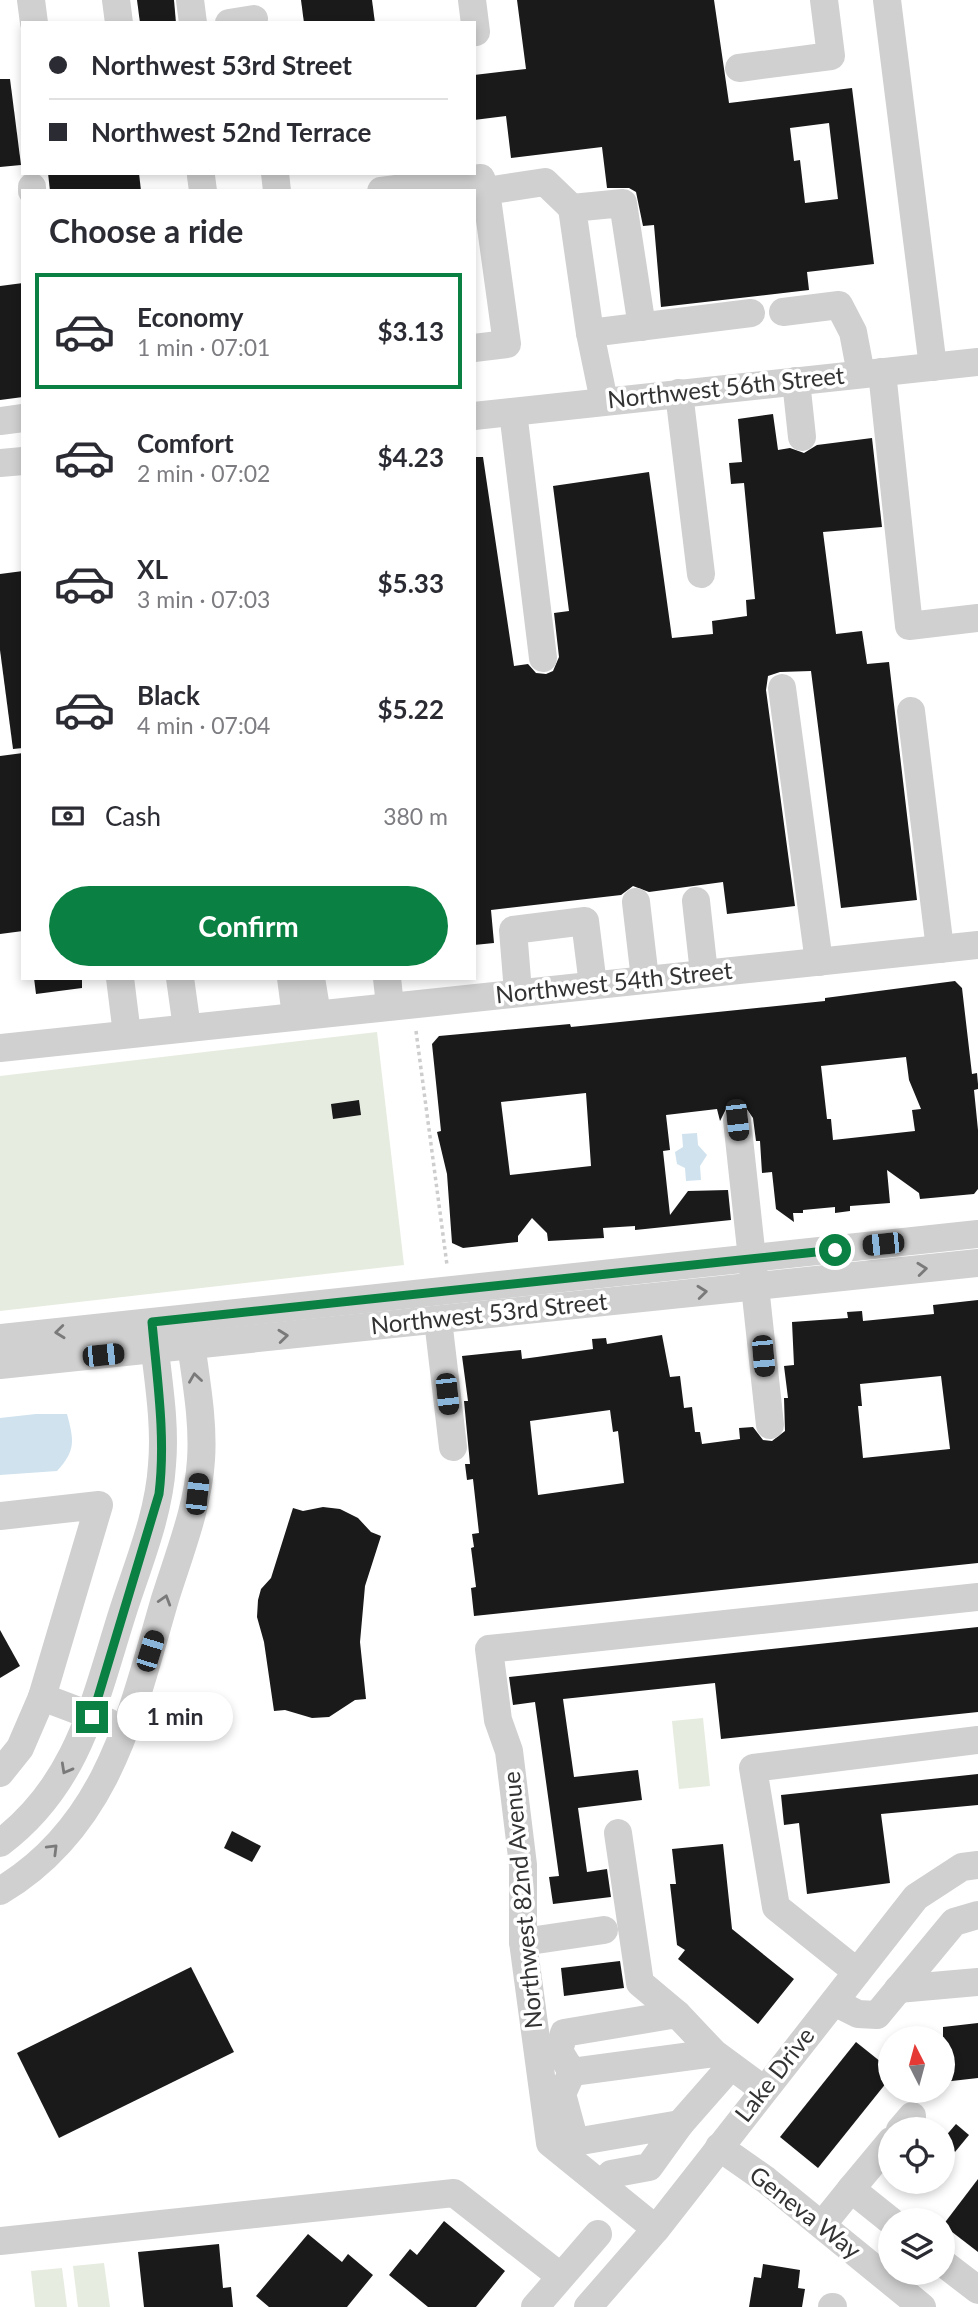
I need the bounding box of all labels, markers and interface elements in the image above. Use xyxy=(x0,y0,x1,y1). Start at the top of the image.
text: Northwest 53rd Street xyxy=(91,49,352,81)
text: Northwest 52nd Terrace xyxy=(91,116,372,148)
text: Choose a ride xyxy=(49,211,243,250)
icon: car xyxy=(53,300,116,363)
text: Economy xyxy=(137,301,243,333)
text: $3.13 xyxy=(378,315,444,347)
text: 1 min · 07:01 xyxy=(137,333,270,361)
street label: Northwest 56th Street xyxy=(606,360,846,413)
icon: car xyxy=(53,426,116,489)
text: Comfort xyxy=(137,427,234,459)
text: $4.23 xyxy=(378,441,444,473)
text: 2 min · 07:02 xyxy=(137,459,270,487)
icon: car xyxy=(53,552,116,615)
text: XL xyxy=(137,553,168,585)
text: $5.33 xyxy=(378,567,444,599)
text: 3 min · 07:03 xyxy=(137,585,270,613)
icon: car xyxy=(53,678,116,741)
text: Black xyxy=(137,679,200,711)
text: $5.22 xyxy=(378,693,444,725)
text: 4 min · 07:04 xyxy=(137,711,270,739)
icon: cash xyxy=(49,797,87,835)
text: Cash xyxy=(105,800,161,832)
text: 380 m xyxy=(383,802,448,830)
button: Confirm xyxy=(49,886,448,966)
street label: Northwest 54th Street xyxy=(494,955,734,1008)
car xyxy=(725,1098,750,1142)
car xyxy=(862,1231,905,1257)
route start xyxy=(819,1234,851,1266)
one-way arrow xyxy=(917,1262,928,1277)
one-way arrow xyxy=(697,1285,708,1300)
street label: Northwest 53rd Street xyxy=(369,1286,609,1339)
one-way arrow xyxy=(54,1324,65,1339)
one-way arrow xyxy=(278,1329,289,1344)
car xyxy=(751,1334,776,1378)
car xyxy=(82,1342,125,1368)
one-way arrow xyxy=(187,1372,202,1384)
car xyxy=(435,1372,460,1416)
car xyxy=(185,1472,210,1516)
one-way arrow xyxy=(156,1594,171,1606)
car xyxy=(134,1628,167,1674)
callout: 1 min xyxy=(116,1692,232,1742)
route end xyxy=(76,1701,108,1733)
text: 1 min xyxy=(146,1702,204,1730)
one-way arrow xyxy=(61,1761,74,1774)
street label: Northwest 82nd Avenue xyxy=(496,1770,547,2030)
one-way arrow xyxy=(45,1844,58,1857)
street label: Lake Drive xyxy=(728,2021,820,2127)
north arrow xyxy=(878,2026,956,2104)
map controls xyxy=(878,2026,955,2285)
button: locate xyxy=(878,2117,955,2194)
street label: Geneva Way xyxy=(744,2159,868,2265)
button: layers xyxy=(878,2208,955,2285)

